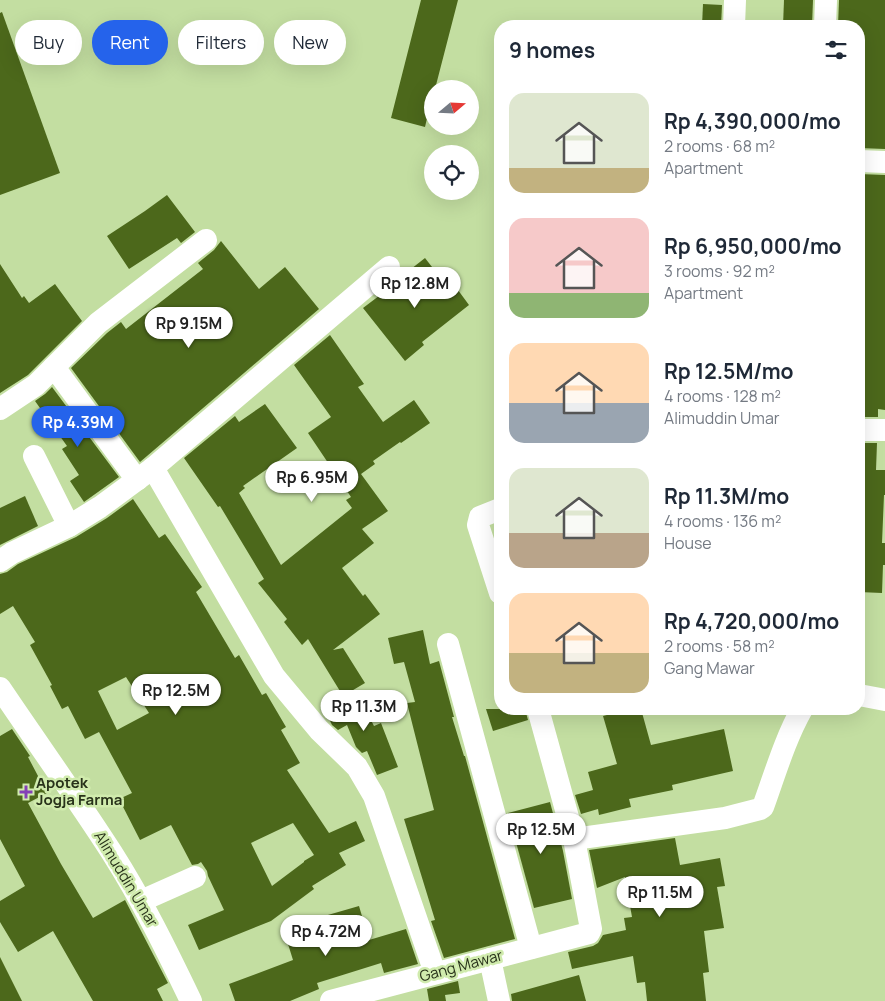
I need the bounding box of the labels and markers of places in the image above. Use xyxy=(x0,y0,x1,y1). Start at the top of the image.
pin: Rp 12.8M xyxy=(363,266,467,309)
pin: Rp 9.15M xyxy=(137,306,241,349)
pin: Rp 4.39M xyxy=(26,406,130,448)
pin: Rp 6.95M xyxy=(260,460,364,503)
pin: Rp 12.5M xyxy=(124,674,228,716)
pin: Rp 11.3M xyxy=(312,690,416,732)
place label: Apotek Jogja Farma xyxy=(36,772,122,810)
marker: Apotek Jogja Farma xyxy=(20,786,32,798)
pin: Rp 12.5M xyxy=(489,812,593,855)
pin: Rp 11.5M xyxy=(608,876,712,918)
pin: Rp 4.72M xyxy=(274,914,378,957)

